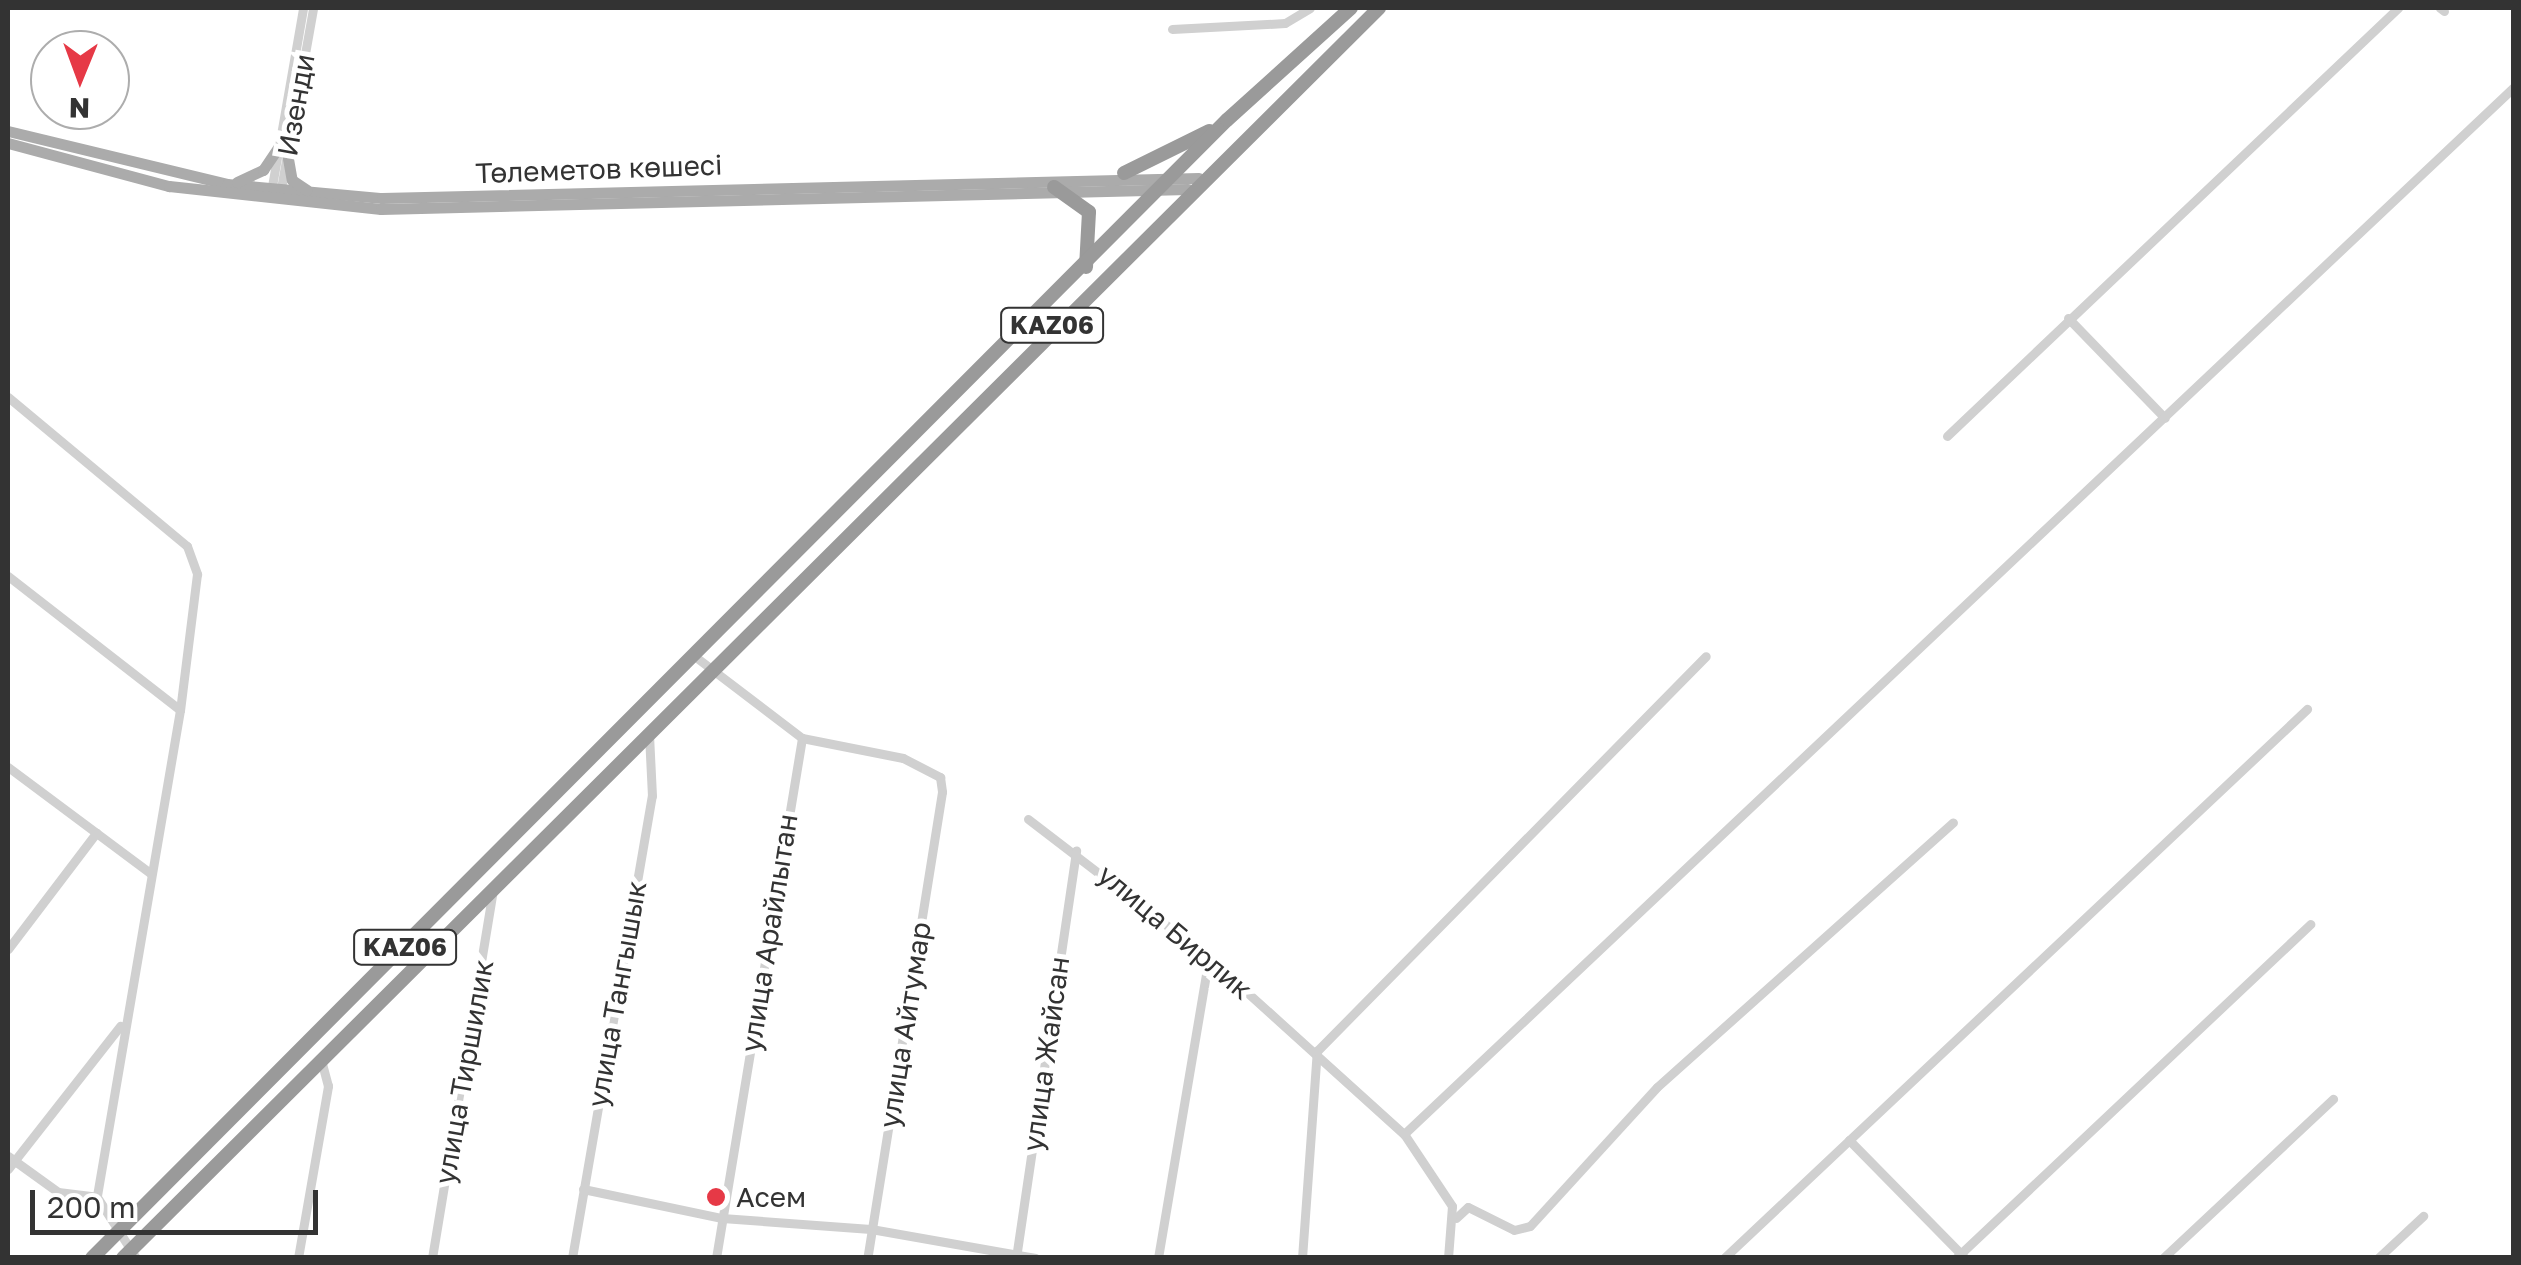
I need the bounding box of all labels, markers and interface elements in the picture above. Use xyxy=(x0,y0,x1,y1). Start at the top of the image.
north arrow xyxy=(30,30,130,130)
street label: Изенди xyxy=(270,51,322,159)
text: N xyxy=(69,92,90,125)
street label: Төлеметов көшесі xyxy=(475,148,723,190)
road number: KАZ06 xyxy=(1000,305,1104,345)
street label: улица Арайлытан xyxy=(734,811,804,1055)
street label: улица Бирлик xyxy=(1091,858,1259,1006)
street label: улица Тангышык xyxy=(581,878,653,1110)
street label: улица Айтумар xyxy=(872,920,938,1130)
road number: KАZ06 xyxy=(352,927,458,967)
street label: улица Жайсан xyxy=(1016,954,1076,1154)
street label: улица Тиршилик xyxy=(428,957,500,1187)
scale bar xyxy=(35,1170,322,1232)
place label: Асем xyxy=(736,1180,806,1214)
marker: Асем xyxy=(705,1186,727,1208)
text: 200 m xyxy=(47,1189,136,1225)

